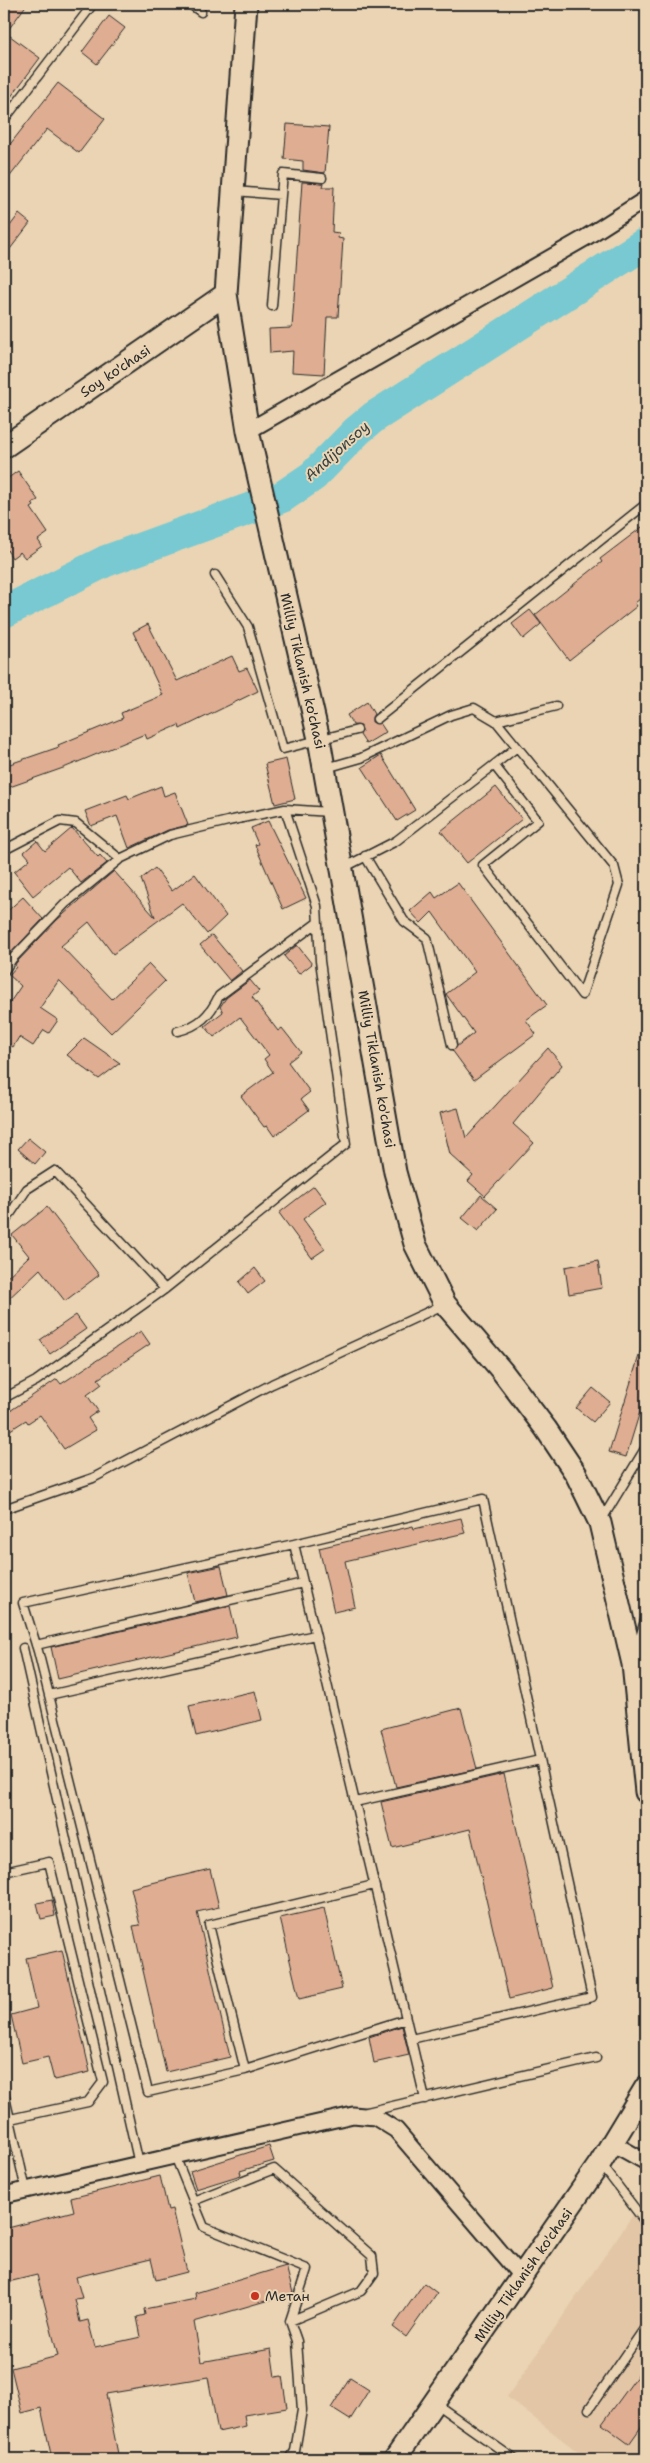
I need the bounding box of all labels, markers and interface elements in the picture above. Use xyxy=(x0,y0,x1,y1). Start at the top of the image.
street label: Soy ko'chasi xyxy=(76,341,154,401)
water label: Andijonsoy xyxy=(300,417,374,485)
street label: Milliy Tiklanish ko'chasi xyxy=(276,591,330,751)
street label: Milliy Tiklanish ko'chasi xyxy=(354,989,400,1149)
street label: Milliy Tiklanish ko'chasi xyxy=(470,2204,576,2346)
place label: Метан xyxy=(265,2287,310,2305)
marker: Метан xyxy=(249,2290,261,2302)

